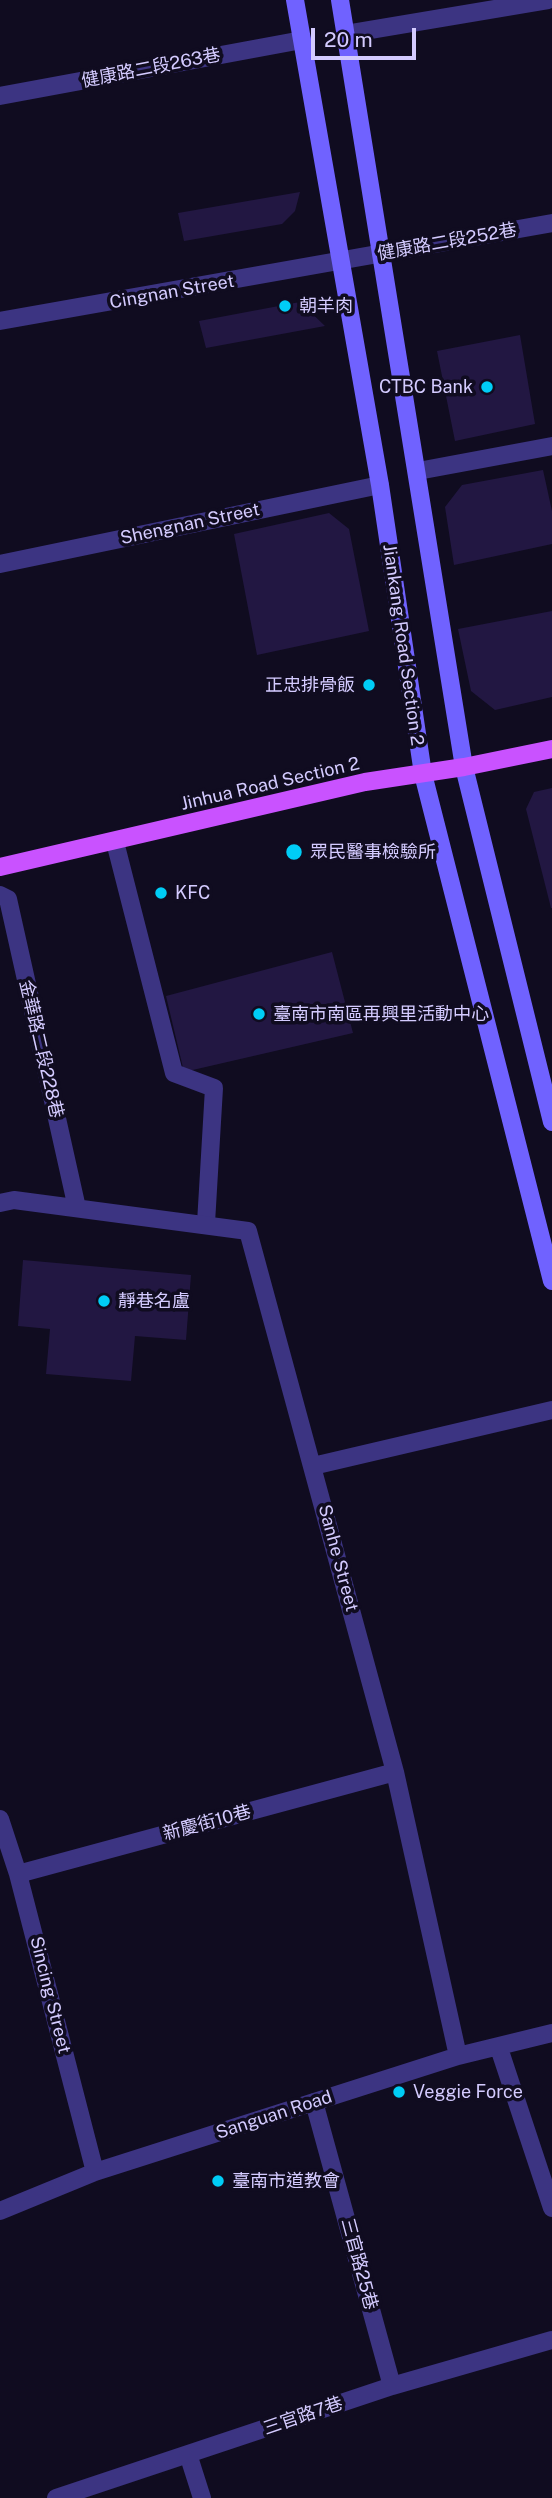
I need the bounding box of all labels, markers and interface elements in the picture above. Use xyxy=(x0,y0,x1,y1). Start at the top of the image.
scale bar xyxy=(314,14,419,58)
text: 20 m xyxy=(324,27,373,52)
street label: 健康路二段263巷 xyxy=(80,44,222,92)
street label: 健康路二段252巷 xyxy=(376,219,518,265)
street label: Cingnan Street xyxy=(108,270,236,314)
place label: 朝羊肉 xyxy=(299,295,353,317)
marker: 朝羊肉 xyxy=(277,298,293,314)
place label: CTBC Bank xyxy=(379,376,473,398)
marker: CTBC Bank xyxy=(479,379,495,395)
street label: Shengnan Street xyxy=(118,499,262,549)
street label: Jiankang Road Section 2 xyxy=(378,543,428,747)
place label: 正忠排骨飯 xyxy=(265,674,355,696)
marker: 正忠排骨飯 xyxy=(361,677,377,693)
street label: Jinhua Road Section 2 xyxy=(178,753,362,815)
place label: 眾民醫事檢驗所 xyxy=(310,841,436,863)
marker: 眾民醫事檢驗所 xyxy=(284,842,304,862)
place label: KFC xyxy=(175,882,210,904)
marker: KFC xyxy=(153,885,169,901)
street label: 金華路二段228巷 xyxy=(15,978,67,1120)
place label: 臺南市南區再興里活動中心 xyxy=(273,1003,489,1025)
marker: 臺南市南區再興里活動中心 xyxy=(251,1006,267,1022)
place label: 靜巷名盧 xyxy=(118,1290,190,1312)
marker: 靜巷名盧 xyxy=(96,1293,112,1309)
street label: Sanhe Street xyxy=(313,1502,363,1614)
street label: 新慶街10巷 xyxy=(161,1801,253,1845)
street label: Sincing Street xyxy=(25,1934,75,2056)
place label: Veggie Force xyxy=(413,2081,523,2103)
marker: Veggie Force xyxy=(391,2084,407,2100)
street label: Sanguan Road xyxy=(213,2086,335,2144)
place label: 臺南市道教會 xyxy=(232,2170,340,2192)
marker: 臺南市道教會 xyxy=(210,2173,226,2189)
street label: 三官路25巷 xyxy=(336,2216,382,2312)
street label: 三官路7巷 xyxy=(260,2392,346,2440)

